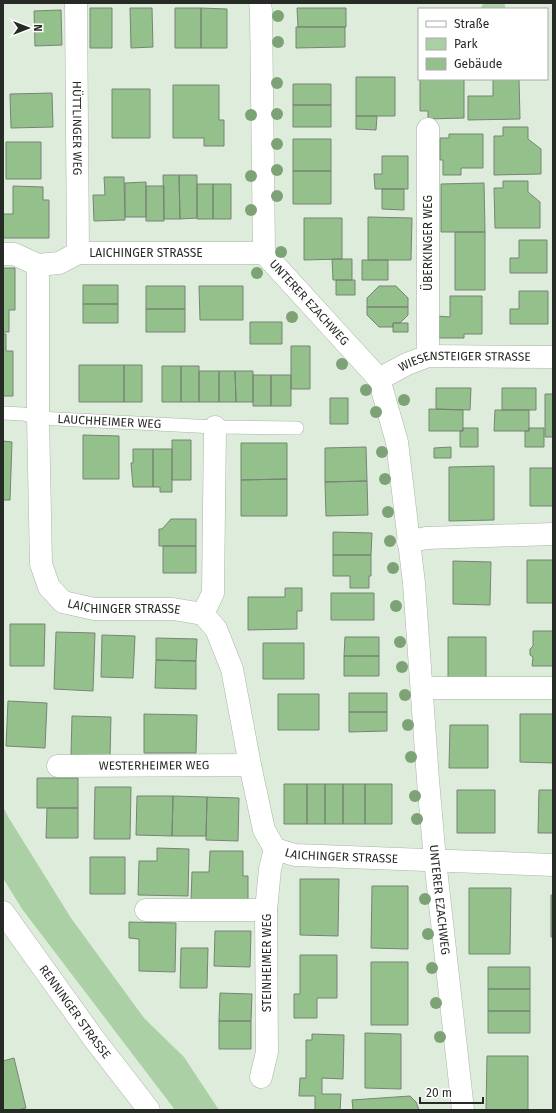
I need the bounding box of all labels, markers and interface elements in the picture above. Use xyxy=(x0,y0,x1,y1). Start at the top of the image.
north arrow xyxy=(8,8,48,48)
legend xyxy=(418,8,548,80)
text: Straße xyxy=(454,17,489,31)
text: N xyxy=(31,24,44,32)
text: Park xyxy=(454,37,478,51)
text: Gebäude xyxy=(454,57,502,71)
street label: HÜTTLINGER WEG xyxy=(70,81,86,175)
street label: ÜBERKINGER WEG xyxy=(419,195,435,291)
street label: LAICHINGER STRASSE xyxy=(89,246,203,260)
street label: UNTERER EZACHWEG xyxy=(267,257,352,348)
street label: WIESENSTEIGER STRASSE xyxy=(396,349,531,374)
street label: LAUCHHEIMER WEG xyxy=(57,412,162,431)
street label: LAICHINGER STRASSE xyxy=(66,596,182,617)
street label: WESTERHEIMER WEG xyxy=(99,758,209,773)
street label: UNTERER EZACHWEG xyxy=(427,844,453,956)
street label: LAICHINGER STRASSE xyxy=(283,845,398,866)
street label: STEINHEIMER WEG xyxy=(260,914,274,1012)
street label: RENNINGER STRASSE xyxy=(36,962,114,1061)
scale bar xyxy=(420,1079,483,1105)
text: 20 m xyxy=(426,1086,452,1100)

